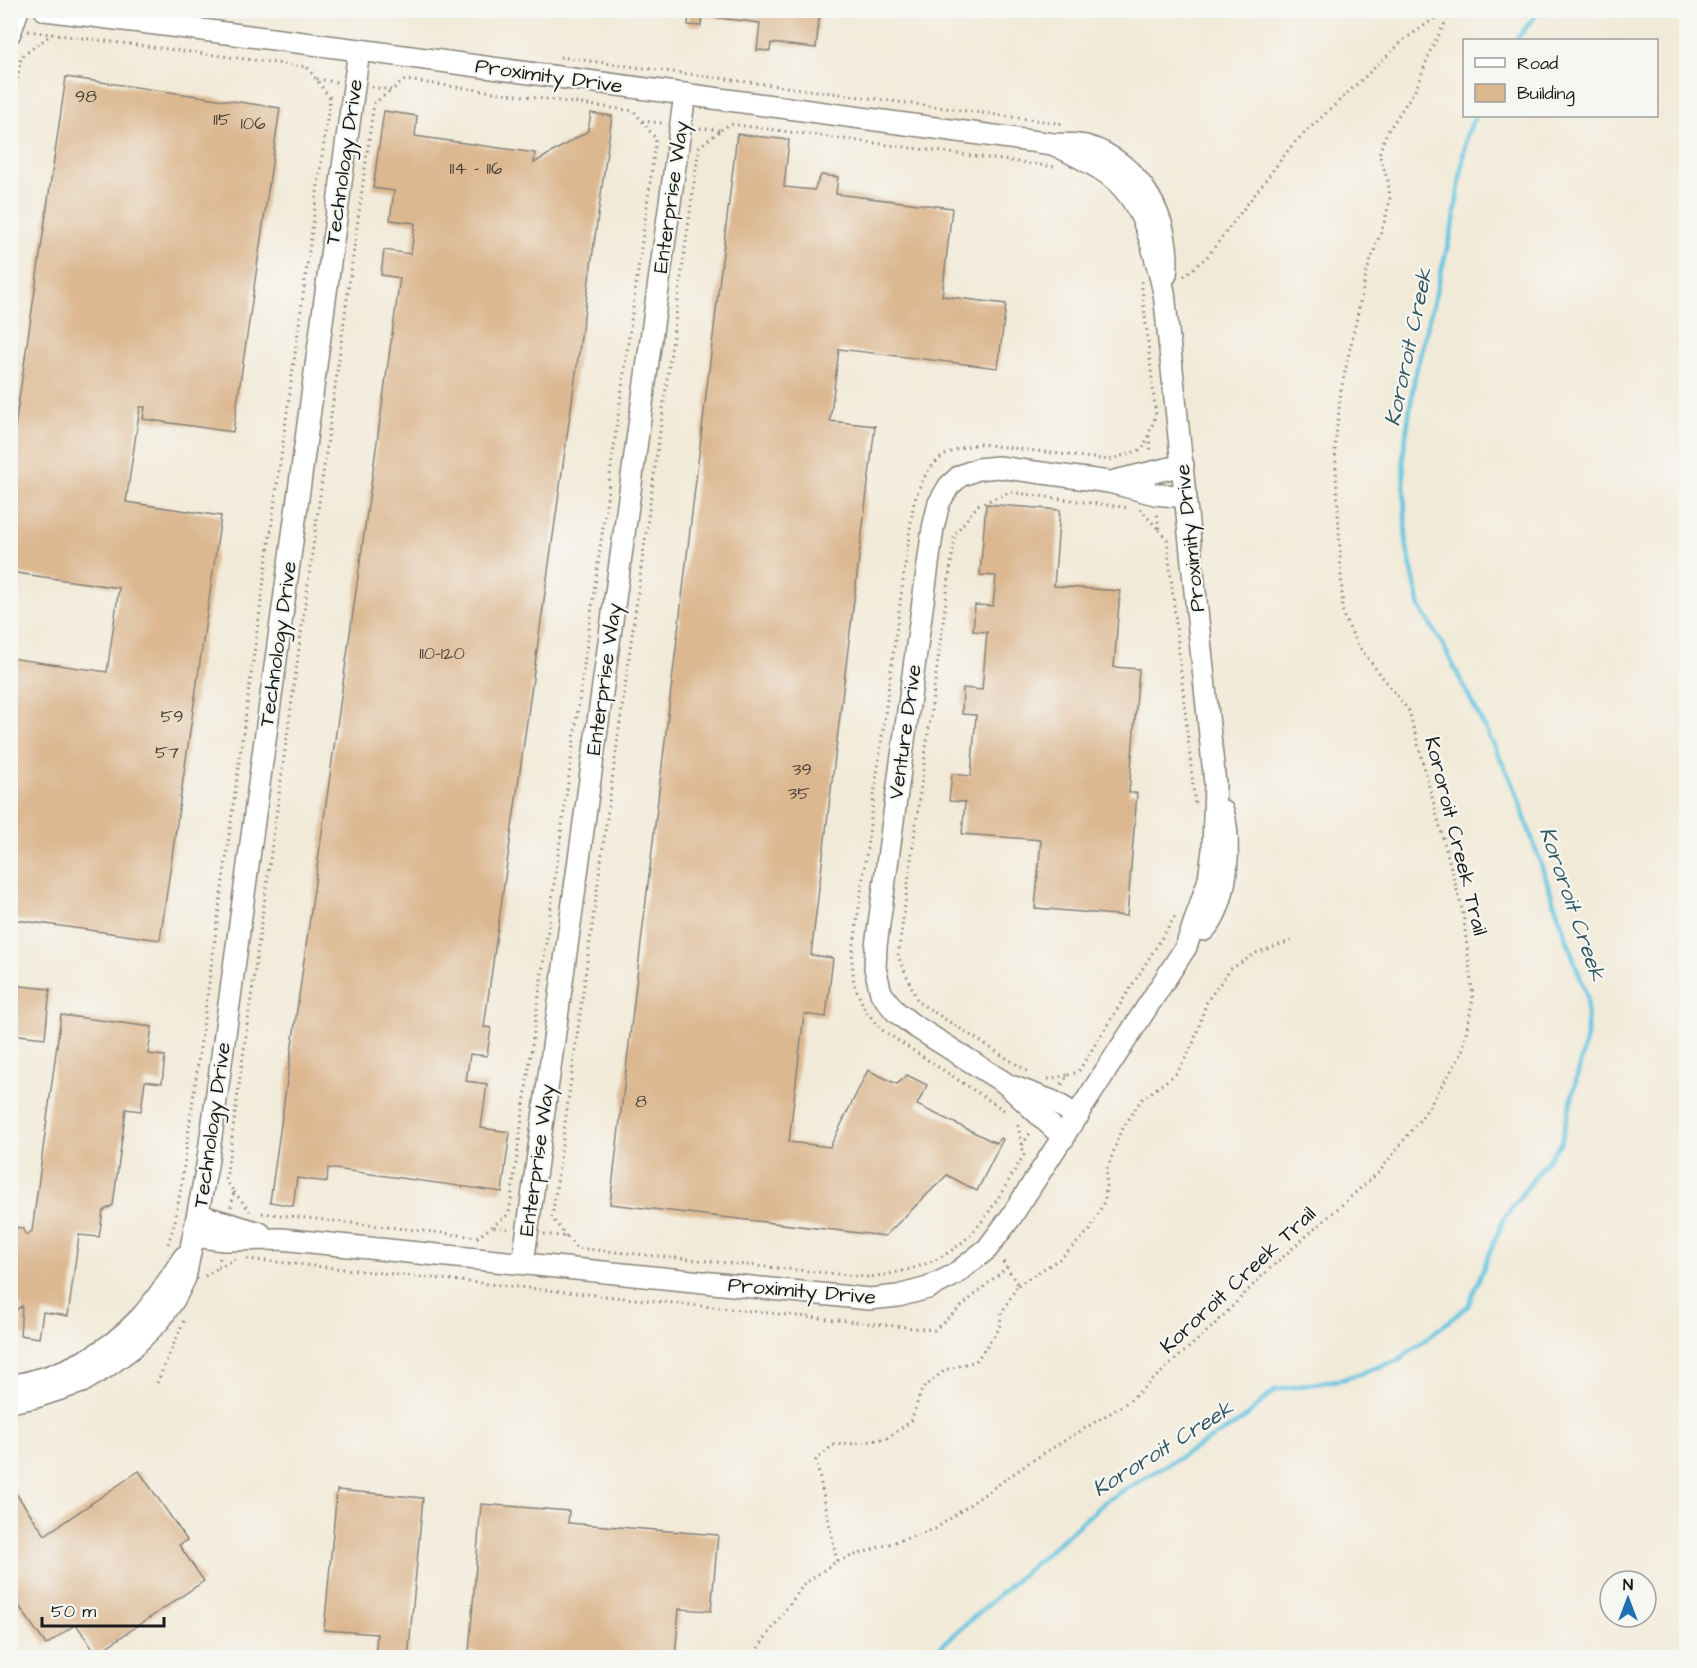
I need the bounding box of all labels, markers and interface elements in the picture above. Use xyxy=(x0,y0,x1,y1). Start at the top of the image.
legend xyxy=(1463,39,1658,117)
street label: Proximity Drive xyxy=(473,51,625,103)
text: Road xyxy=(1517,51,1558,76)
street label: Technology Drive xyxy=(318,77,372,247)
text: Building xyxy=(1517,81,1575,107)
house number: 98 xyxy=(75,84,97,109)
house number: 115 xyxy=(213,107,231,132)
house number: 106 xyxy=(241,111,265,136)
street label: Enterprise Way xyxy=(646,119,698,275)
house number: 114 - 116 xyxy=(450,156,502,181)
water label: Kororoit Creek xyxy=(1377,265,1441,429)
street label: Proximity Drive xyxy=(1168,462,1214,613)
street label: Technology Drive xyxy=(252,559,306,729)
street label: Enterprise Way xyxy=(579,601,631,757)
house number: 110-120 xyxy=(419,641,465,666)
street label: Venture Drive xyxy=(881,663,929,801)
house number: 59 xyxy=(161,704,184,729)
street label: Kororoit Creek Trail xyxy=(1417,734,1495,938)
house number: 57 xyxy=(155,740,179,765)
house number: 39 xyxy=(792,757,812,782)
house number: 35 xyxy=(788,781,810,806)
water label: Kororoit Creek xyxy=(1531,823,1613,986)
street label: Technology Drive xyxy=(186,1040,240,1210)
street label: Enterprise Way xyxy=(512,1082,564,1238)
house number: 8 xyxy=(635,1089,647,1114)
street label: Kororoit Creek Trail xyxy=(1154,1200,1322,1360)
street label: Proximity Drive xyxy=(727,1270,877,1314)
water label: Kororoit Creek xyxy=(1087,1393,1240,1505)
north arrow xyxy=(1598,1569,1658,1629)
text: N xyxy=(1623,1574,1633,1596)
scale bar xyxy=(42,1590,164,1628)
text: 50 m xyxy=(51,1599,96,1624)

